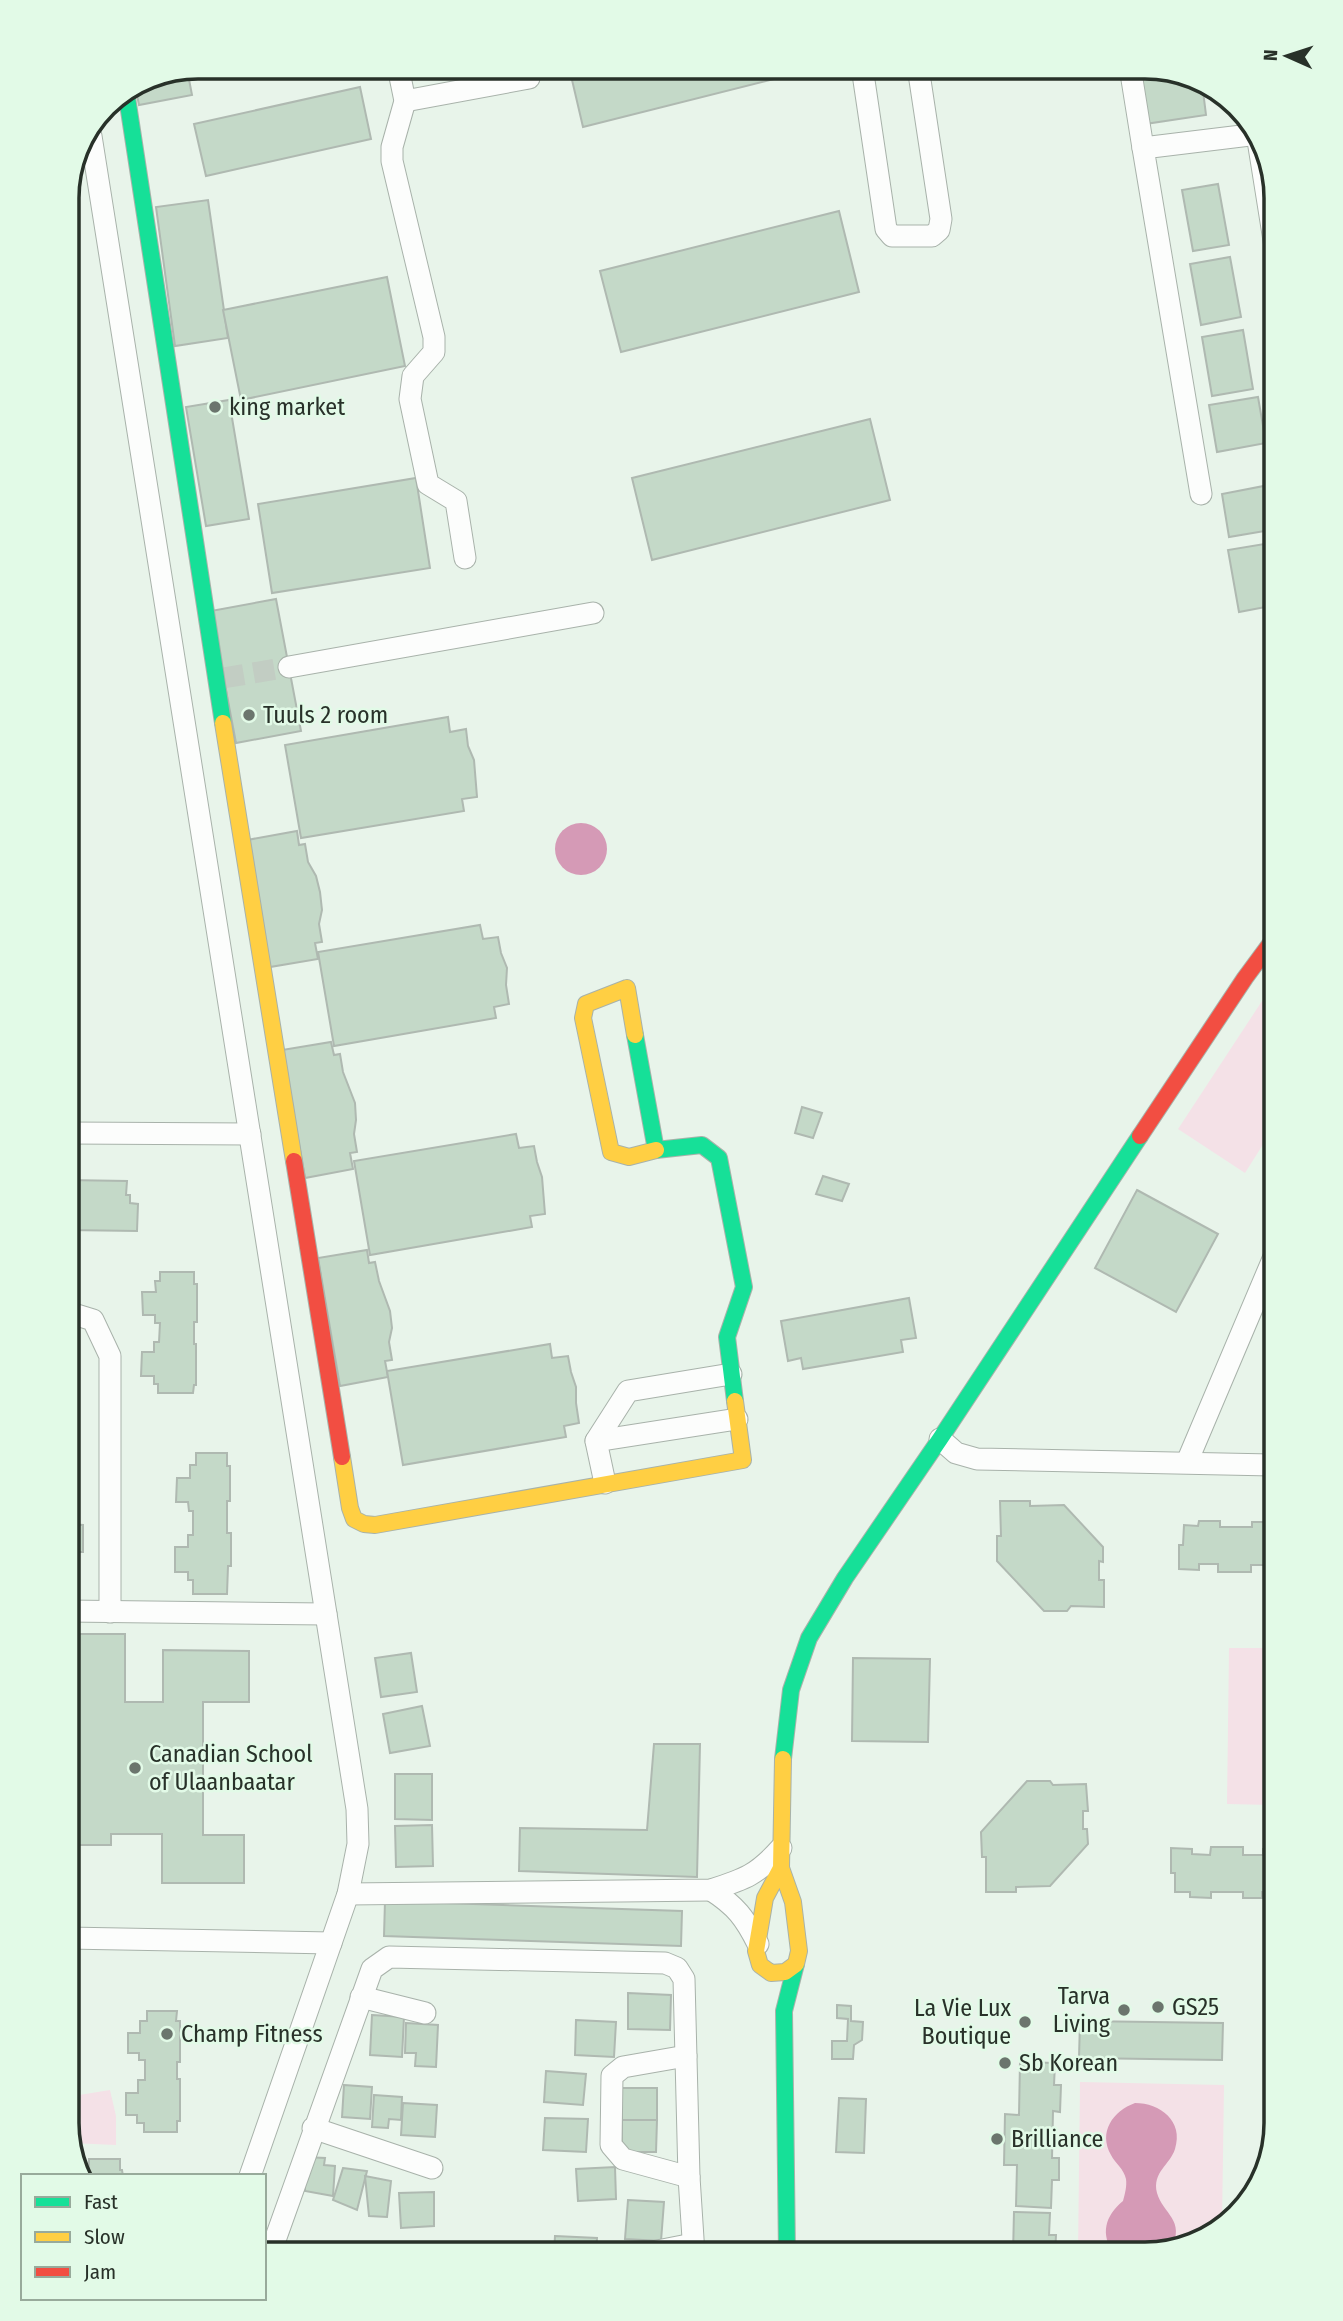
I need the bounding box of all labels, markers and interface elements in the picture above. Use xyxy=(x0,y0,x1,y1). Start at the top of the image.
north arrow xyxy=(1252,21,1322,91)
text: N xyxy=(1259,49,1282,61)
place label: king market xyxy=(229,393,345,421)
marker: king market xyxy=(207,399,223,415)
place label: Tuuls 2 room xyxy=(263,701,388,729)
marker: Tuuls 2 room xyxy=(241,707,257,723)
place label: Canadian School of Ulaanbaatar xyxy=(149,1740,313,1796)
marker: Canadian School of Ulaanbaatar xyxy=(127,1760,143,1776)
place label: Tarva Living xyxy=(1053,1982,1111,2038)
place label: GS25 xyxy=(1172,1993,1219,2021)
place label: La Vie Lux Boutique xyxy=(914,1994,1011,2050)
marker: GS25 xyxy=(1150,1999,1166,2015)
marker: Tarva Living xyxy=(1116,2002,1132,2018)
marker: La Vie Lux Boutique xyxy=(1017,2014,1033,2030)
place label: Champ Fitness xyxy=(181,2020,323,2048)
marker: Champ Fitness xyxy=(159,2026,175,2042)
place label: Sb Korean xyxy=(1019,2049,1118,2077)
marker: Sb Korean xyxy=(997,2055,1013,2071)
place label: Brilliance xyxy=(1011,2125,1103,2153)
marker: Brilliance xyxy=(989,2131,1005,2147)
legend xyxy=(21,2174,266,2300)
text: Fast xyxy=(84,2189,118,2215)
text: Slow xyxy=(84,2224,125,2250)
text: Jam xyxy=(84,2259,116,2285)

